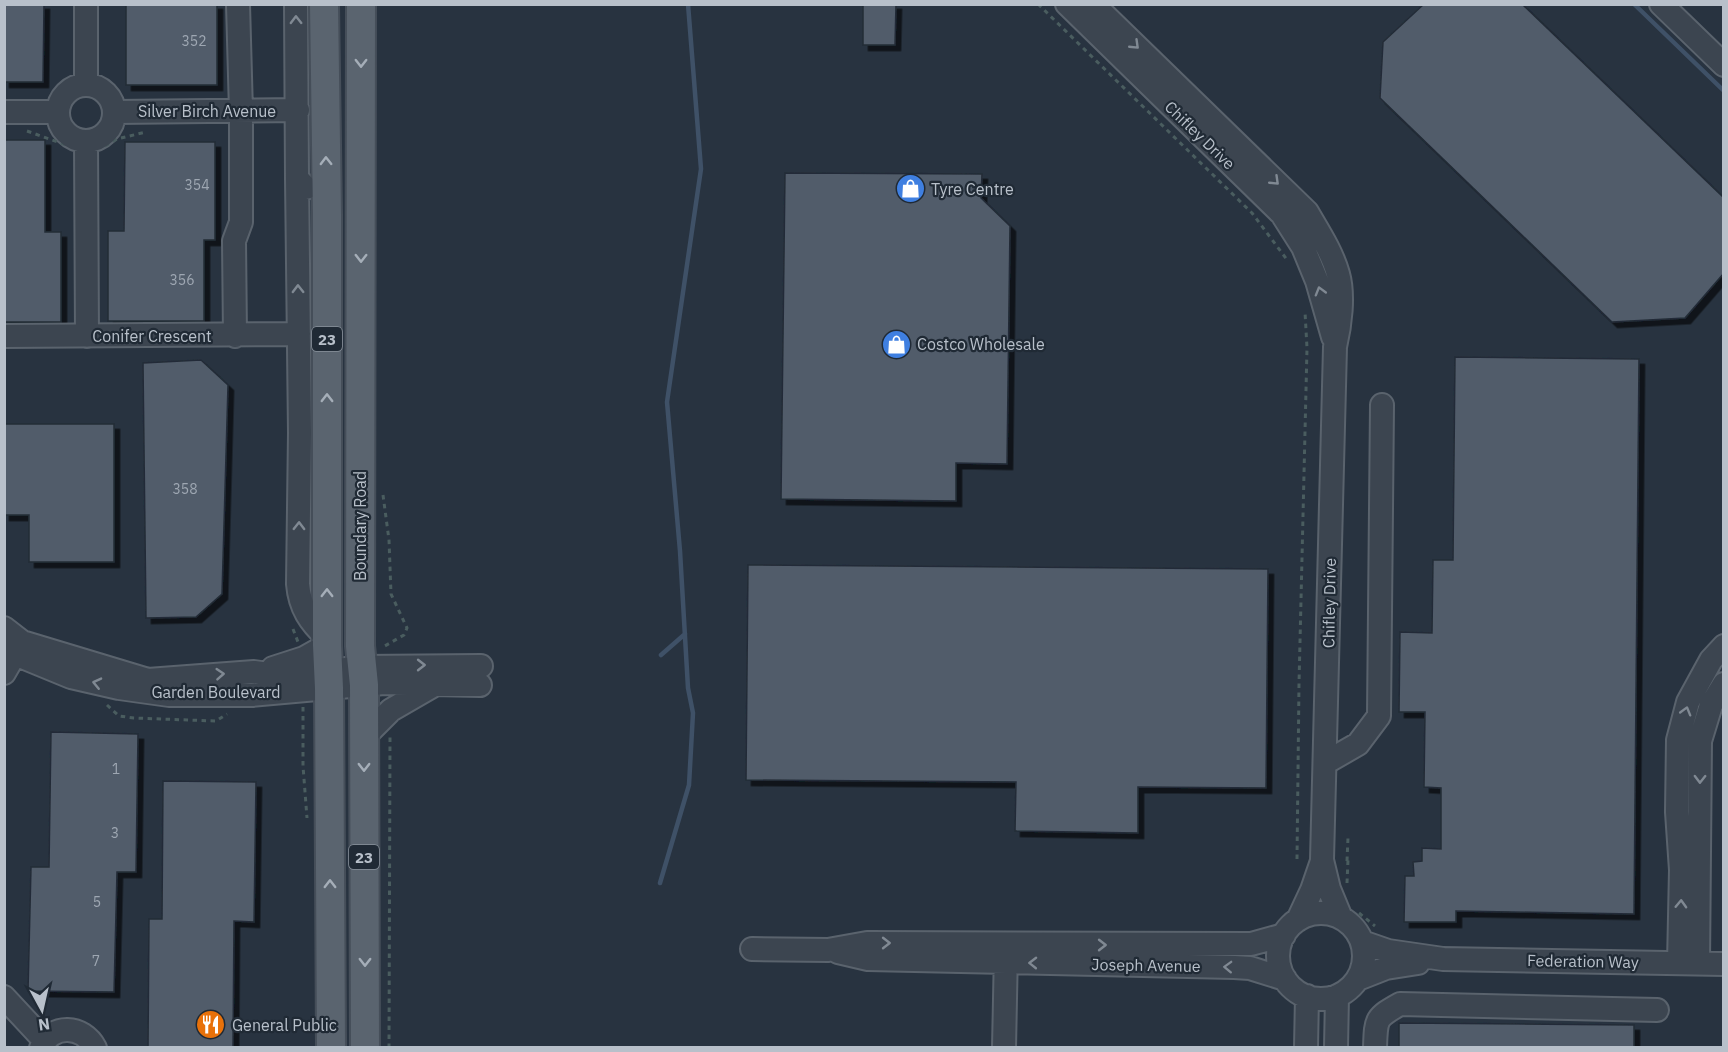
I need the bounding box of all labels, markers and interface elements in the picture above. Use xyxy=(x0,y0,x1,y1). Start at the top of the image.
one-way arrow xyxy=(290,16,303,25)
house number: 352 xyxy=(181,32,207,50)
one-way arrow xyxy=(1128,38,1139,49)
one-way arrow xyxy=(355,58,367,67)
street label: Chifley Drive xyxy=(1161,96,1240,174)
street label: Silver Birch Avenue xyxy=(138,101,276,121)
one-way arrow xyxy=(320,157,332,166)
shop icon: Tyre Centre xyxy=(894,173,926,205)
one-way arrow xyxy=(1268,173,1279,184)
house number: 354 xyxy=(184,176,210,194)
place label: Tyre Centre xyxy=(931,179,1014,199)
one-way arrow xyxy=(355,253,367,262)
house number: 356 xyxy=(169,271,195,289)
one-way arrow xyxy=(292,285,304,294)
one-way arrow xyxy=(1315,286,1327,297)
street label: Conifer Crescent xyxy=(92,326,212,346)
road number: 23 xyxy=(312,327,342,351)
shop icon: Costco Wholesale xyxy=(880,328,912,360)
place label: Costco Wholesale xyxy=(917,334,1045,354)
one-way arrow xyxy=(321,394,333,403)
street label: Boundary Road xyxy=(350,471,370,581)
house number: 358 xyxy=(172,480,198,498)
one-way arrow xyxy=(293,522,305,531)
street label: Chifley Drive xyxy=(1318,558,1340,648)
one-way arrow xyxy=(321,589,333,598)
one-way arrow xyxy=(416,659,425,671)
one-way arrow xyxy=(216,668,225,681)
one-way arrow xyxy=(93,677,103,690)
street label: Garden Boulevard xyxy=(151,682,281,702)
one-way arrow xyxy=(1678,706,1691,716)
house number: 1 xyxy=(112,760,120,778)
one-way arrow xyxy=(358,763,370,772)
one-way arrow xyxy=(1694,775,1706,784)
house number: 3 xyxy=(111,824,119,842)
road number: 23 xyxy=(349,845,379,869)
one-way arrow xyxy=(324,880,336,889)
house number: 5 xyxy=(93,893,101,911)
one-way arrow xyxy=(1674,900,1687,909)
one-way arrow xyxy=(881,937,890,949)
one-way arrow xyxy=(1097,939,1106,951)
street label: Federation Way xyxy=(1527,950,1639,972)
house number: 7 xyxy=(92,952,100,970)
street label: Joseph Avenue xyxy=(1091,954,1201,976)
one-way arrow xyxy=(1028,957,1037,970)
one-way arrow xyxy=(359,958,371,967)
one-way arrow xyxy=(1223,961,1232,973)
north arrow xyxy=(12,980,72,1040)
restaurant icon: General Public xyxy=(195,1009,227,1041)
text: N xyxy=(37,1014,51,1036)
place label: General Public xyxy=(232,1015,337,1035)

